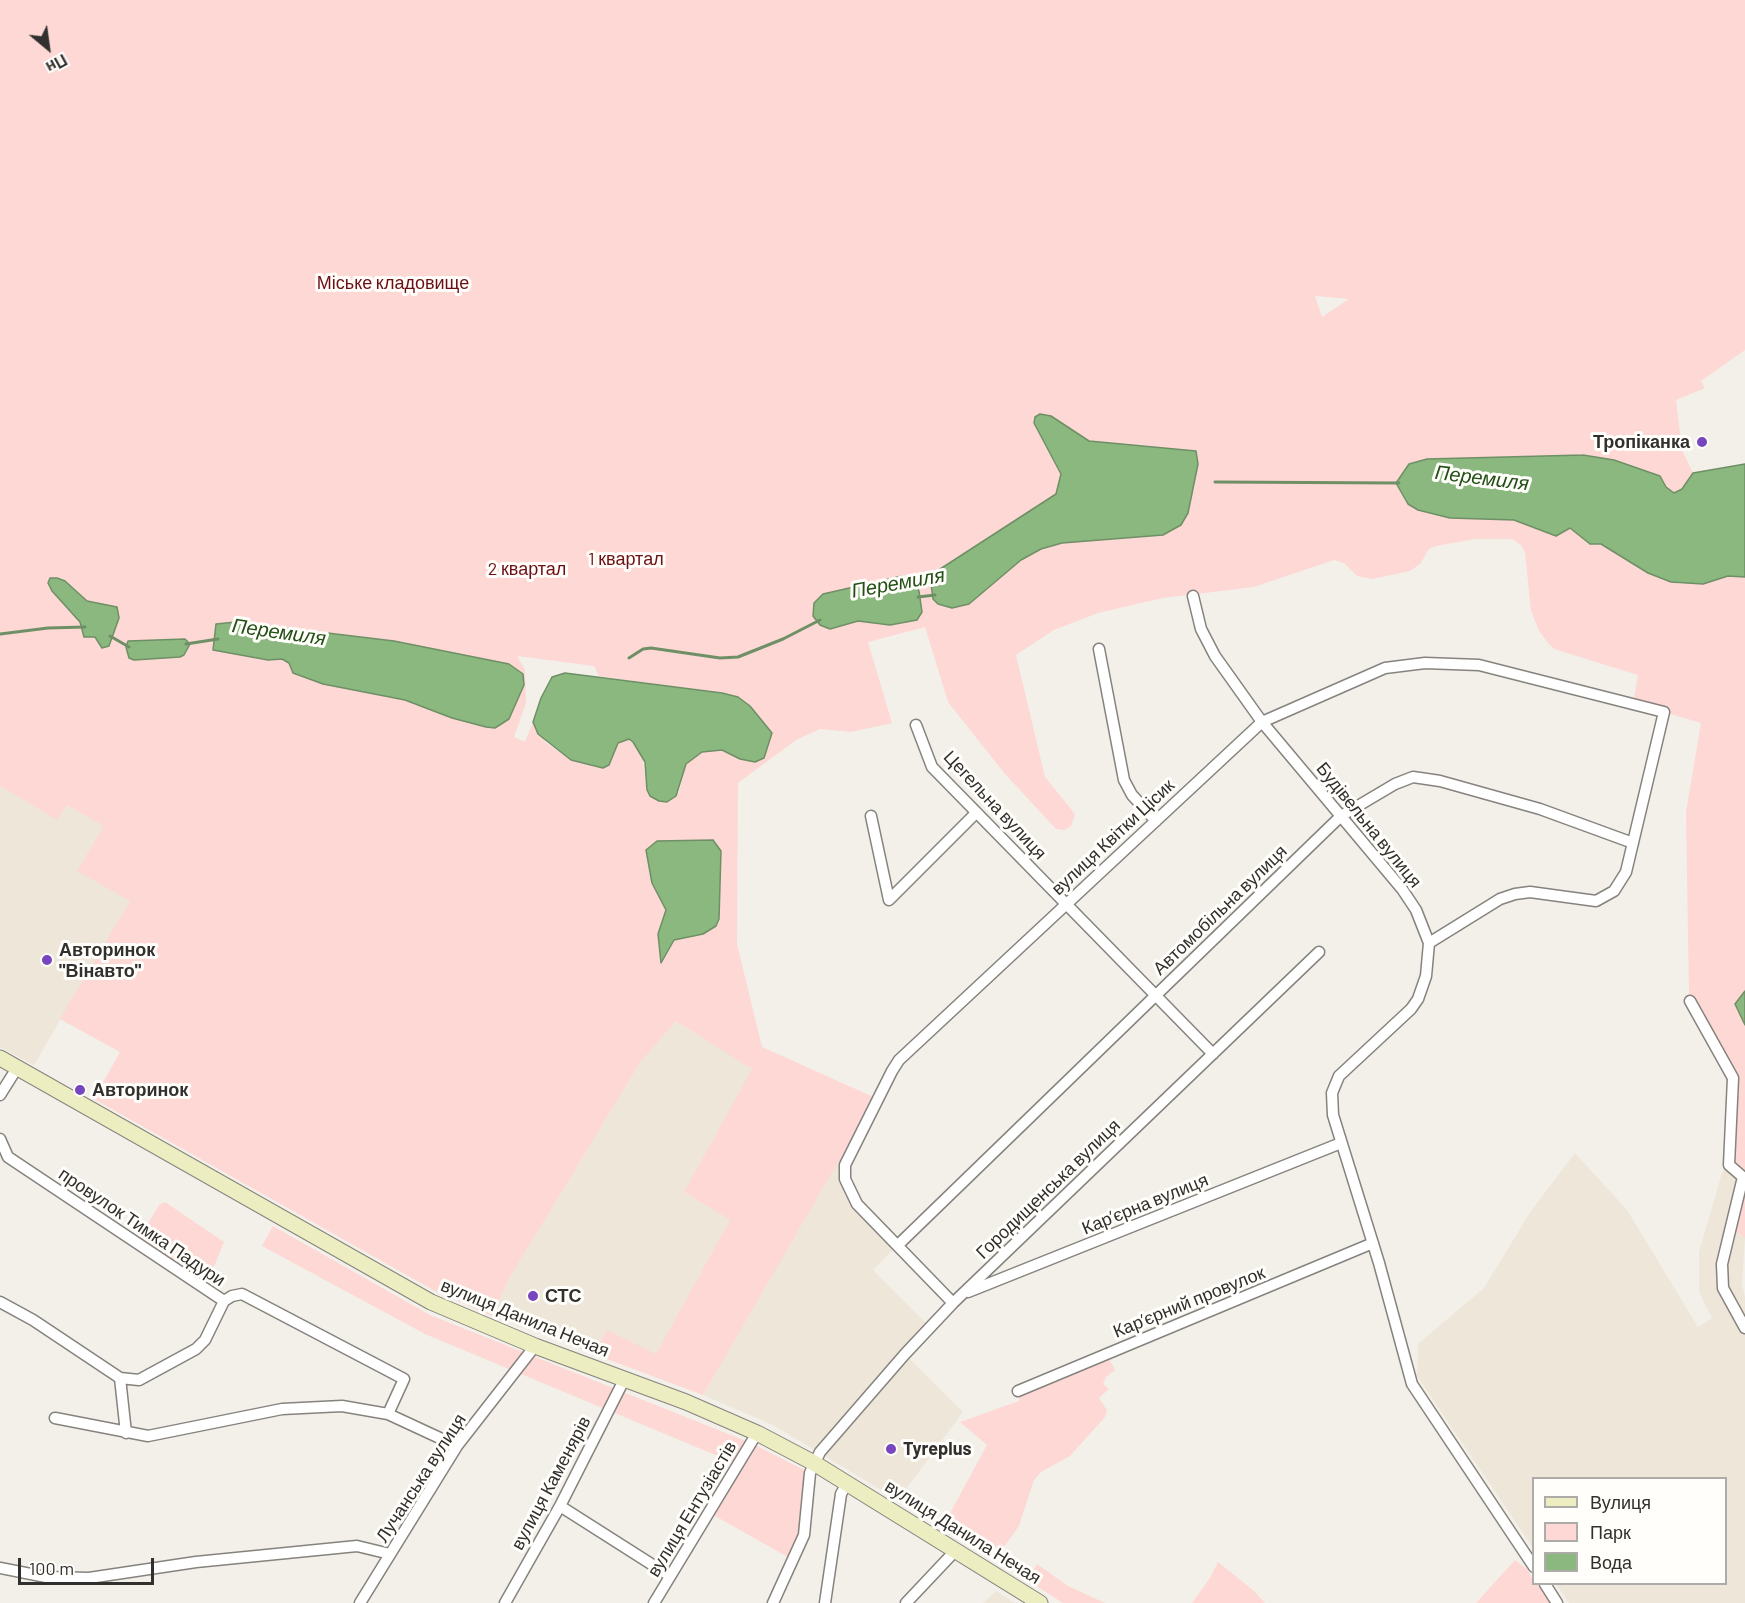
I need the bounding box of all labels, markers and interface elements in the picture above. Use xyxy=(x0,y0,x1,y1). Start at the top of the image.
north arrow xyxy=(18,18,78,78)
text: Пн xyxy=(43,51,71,78)
park label: Міське кладовище xyxy=(317,272,469,294)
place label: Тропіканка xyxy=(1593,431,1690,453)
marker: Тропіканка xyxy=(1695,435,1709,449)
water label: Перемиля xyxy=(1434,460,1530,496)
park label: 1 квартал xyxy=(588,548,664,570)
park label: 2 квартал xyxy=(488,558,566,580)
water label: Перемиля xyxy=(849,563,947,603)
water label: Перемиля xyxy=(231,614,327,650)
street label: Цегельна вулиця xyxy=(939,746,1051,864)
street label: Будівельна вулиця xyxy=(1312,758,1426,892)
street label: вулиця Квітки Цісик xyxy=(1047,775,1179,899)
street label: Автомобільна вулиця xyxy=(1149,840,1291,980)
place label: Авторинок "Вінавто" xyxy=(59,939,155,982)
marker: Авторинок "Вінавто" xyxy=(40,953,54,967)
place label: Авторинок xyxy=(92,1079,188,1101)
marker: Авторинок xyxy=(73,1083,87,1097)
street label: Городищенська вулиця xyxy=(971,1115,1125,1263)
street label: провулок Тимка Падури xyxy=(54,1163,230,1291)
street label: Карʼєрна вулиця xyxy=(1079,1169,1211,1239)
street label: Карʼєрний провулок xyxy=(1110,1262,1268,1342)
street label: вулиця Данила Нечая xyxy=(438,1274,612,1362)
place label: СТС xyxy=(545,1285,582,1307)
marker: СТС xyxy=(526,1289,540,1303)
street label: Лучанська вулиця xyxy=(371,1410,471,1546)
street label: вулиця Каменярів xyxy=(507,1413,595,1553)
street label: вулиця Ентузіастів xyxy=(643,1437,741,1581)
place label: Tyreplus xyxy=(903,1438,972,1460)
marker: Tyreplus xyxy=(884,1442,898,1456)
street label: вулиця Данила Нечая xyxy=(881,1475,1045,1589)
legend xyxy=(1532,1477,1727,1585)
text: Вулиця xyxy=(1590,1491,1651,1513)
text: Парк xyxy=(1590,1521,1631,1543)
scale bar xyxy=(21,1546,158,1584)
text: Вода xyxy=(1590,1551,1632,1573)
text: 100 m xyxy=(29,1557,74,1579)

